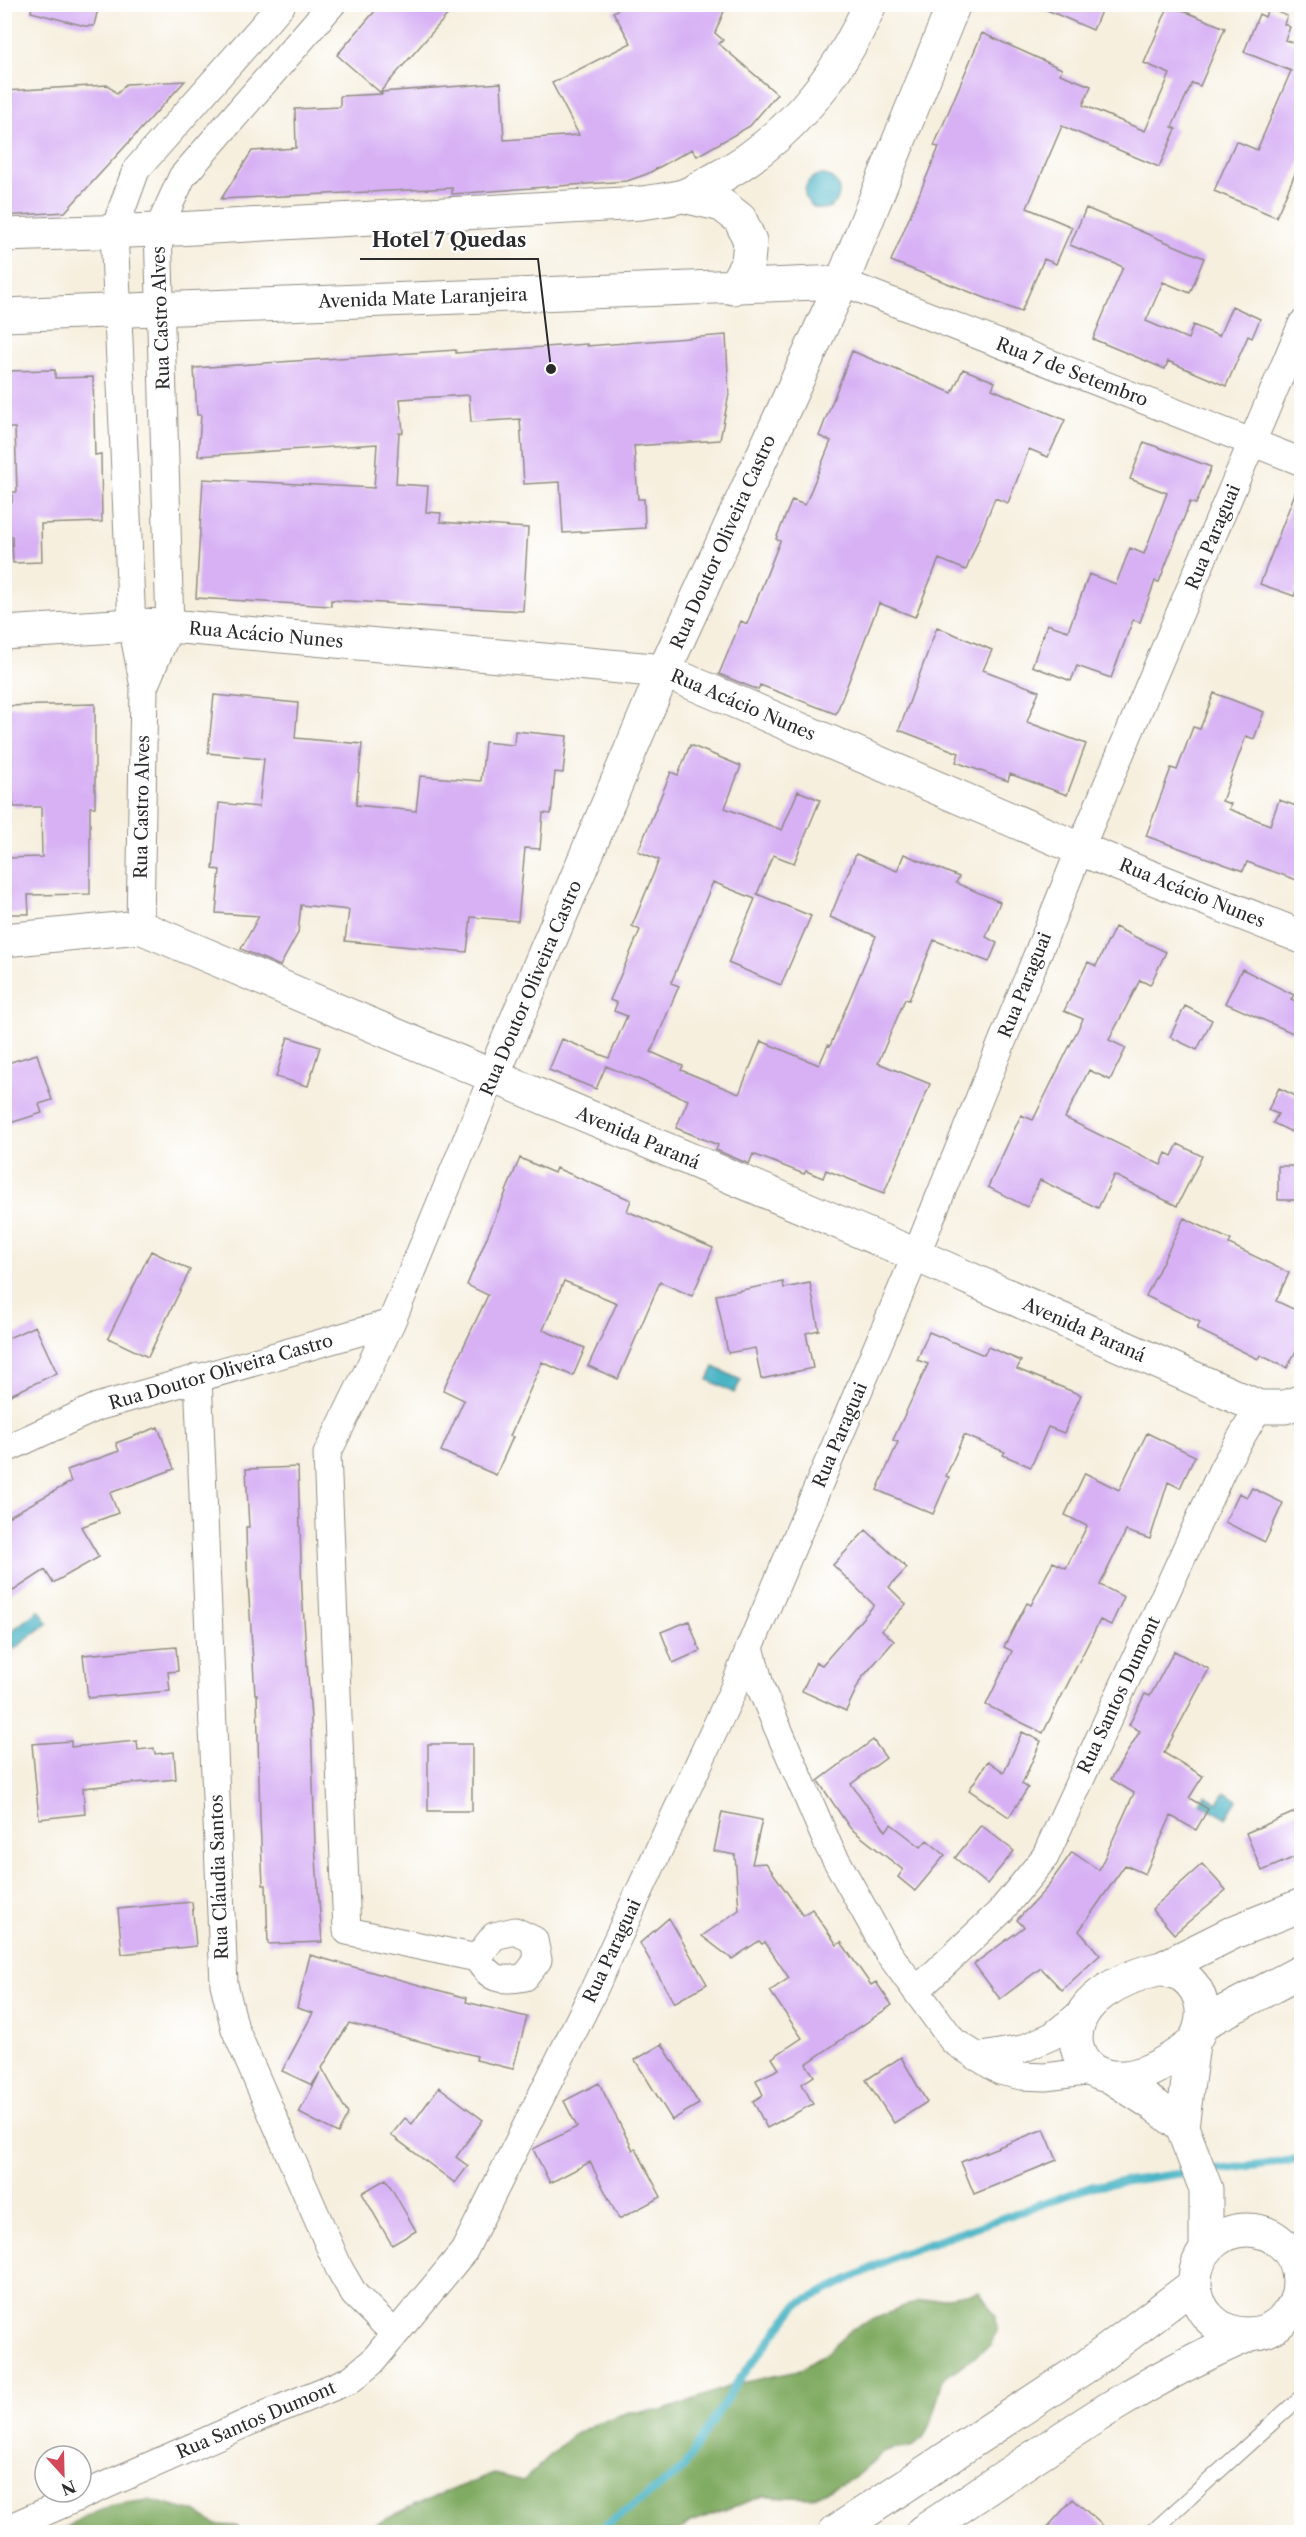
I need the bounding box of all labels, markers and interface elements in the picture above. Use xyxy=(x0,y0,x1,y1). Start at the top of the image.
callout: Hotel 7 Quedas xyxy=(360,221,538,259)
text: Hotel 7 Quedas xyxy=(372,228,526,252)
street label: Rua Castro Alves xyxy=(147,246,175,390)
street label: Avenida Mate Laranjeira xyxy=(317,283,528,313)
street label: Rua 7 de Setembro xyxy=(993,333,1151,411)
street label: Rua Doutor Oliveira Castro xyxy=(666,431,780,653)
street label: Rua Paraguai xyxy=(1181,481,1245,593)
street label: Rua Acácio Nunes xyxy=(188,617,344,653)
street label: Rua Acácio Nunes xyxy=(667,665,819,745)
street label: Rua Castro Alves xyxy=(130,735,154,879)
street label: Rua Acácio Nunes xyxy=(1116,854,1268,932)
street label: Rua Doutor Oliveira Castro xyxy=(476,877,586,1099)
street label: Rua Paraguai xyxy=(994,928,1056,1041)
street label: Avenida Paraná xyxy=(572,1102,704,1174)
street label: Avenida Paraná xyxy=(1018,1293,1149,1367)
street label: Rua Doutor Oliveira Castro xyxy=(106,1329,336,1415)
street label: Rua Paraguai xyxy=(808,1379,872,1491)
street label: Rua Santos Dumont xyxy=(1073,1612,1165,1777)
street label: Rua Cláudia Santos xyxy=(205,1794,233,1960)
street label: Rua Paraguai xyxy=(578,1895,646,2006)
street label: Rua Santos Dumont xyxy=(173,2376,340,2464)
north arrow xyxy=(33,2444,93,2504)
text: N xyxy=(58,2476,79,2500)

